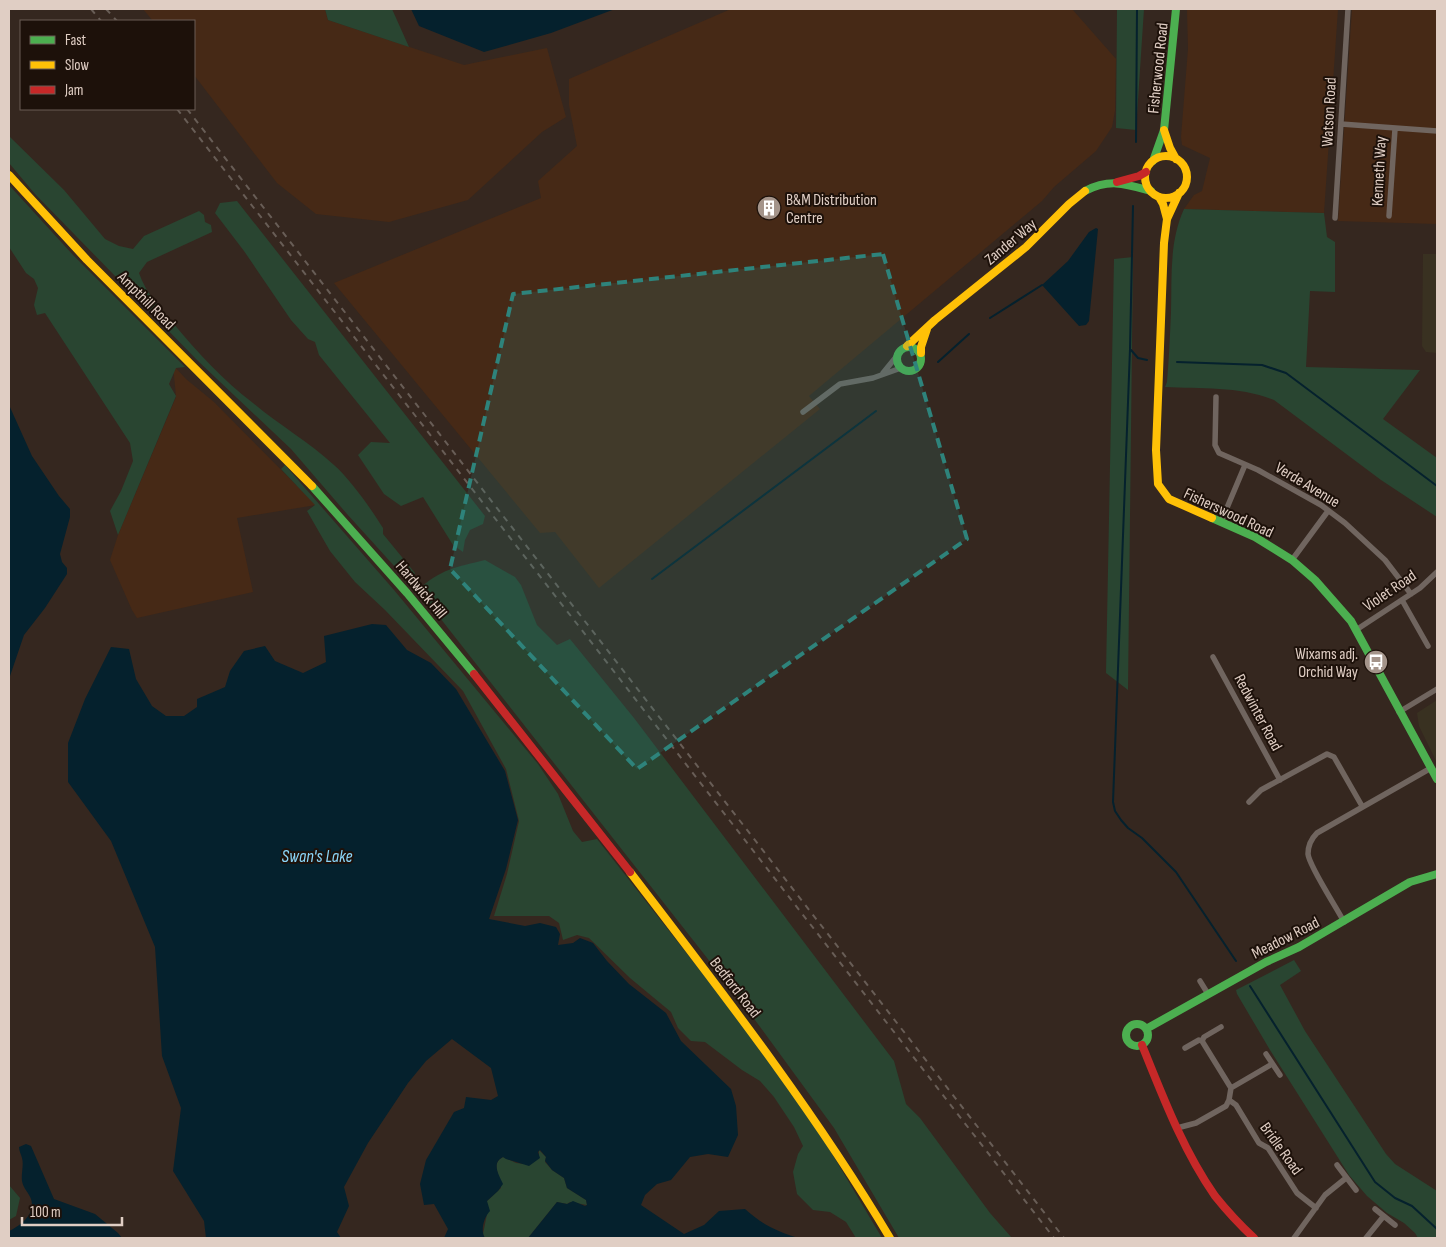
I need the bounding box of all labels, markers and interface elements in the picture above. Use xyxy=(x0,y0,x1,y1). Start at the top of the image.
legend xyxy=(20,20,195,110)
street label: Fisherwood Road xyxy=(1144,22,1173,115)
text: Fast xyxy=(65,31,87,50)
text: Slow xyxy=(65,56,89,75)
street label: Watson Road xyxy=(1318,77,1341,147)
text: Jam xyxy=(64,81,83,100)
street label: Kenneth Way xyxy=(1368,136,1391,207)
place label: B&M Distribution Centre xyxy=(786,191,877,228)
building icon: B&M Distribution Centre xyxy=(756,195,782,221)
street label: Zander Way xyxy=(981,215,1041,269)
street label: Ampthill Road xyxy=(112,268,179,334)
street label: Verde Avenue xyxy=(1271,459,1343,512)
street label: Fisherswood Road xyxy=(1181,484,1276,542)
street label: Hardwick Hill xyxy=(391,557,450,623)
street label: Violet Road xyxy=(1360,567,1420,616)
place label: Wixams adj. Orchid Way xyxy=(1295,645,1358,682)
bus stop icon: Wixams adj. Orchid Way xyxy=(1363,649,1389,675)
street label: Redwinter Road xyxy=(1230,671,1286,754)
water label: Swan's Lake xyxy=(282,846,352,867)
street label: Meadow Road xyxy=(1249,913,1323,963)
street label: Bedford Road xyxy=(705,954,764,1022)
street label: Bridle Road xyxy=(1255,1119,1306,1179)
scale bar xyxy=(22,1194,122,1226)
text: 100 m xyxy=(30,1203,61,1222)

